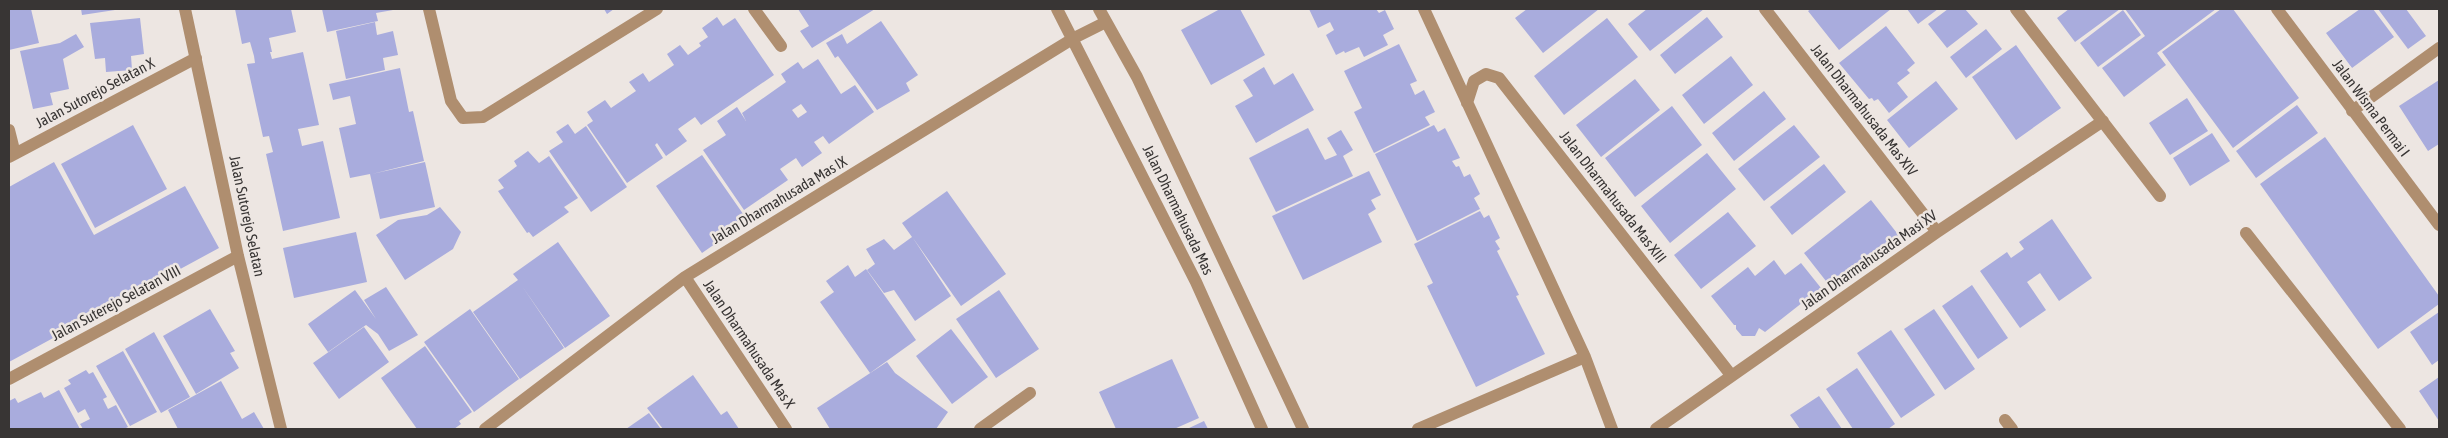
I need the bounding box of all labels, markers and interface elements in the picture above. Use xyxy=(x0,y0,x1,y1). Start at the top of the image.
street label: Jalan Dharmahusada Mas XIV xyxy=(1808,41,1921,179)
street label: Jalan Sutorejo Selatan X xyxy=(32,54,157,131)
street label: Jalan Wisma Permai I xyxy=(2329,56,2413,160)
street label: Jalan Dharmahusada Mas XIII xyxy=(1557,127,1670,266)
street label: Jalan Dharmahusada Mas xyxy=(1140,142,1217,277)
street label: Jalan Dharmahusada Mas IX xyxy=(708,152,850,247)
street label: Jalan Sutorejo Selatan xyxy=(226,154,269,278)
street label: Jalan Dharmahusada Masi XV xyxy=(1798,206,1940,313)
street label: Jalan Suterejo Selatan VIII xyxy=(48,261,183,344)
street label: Jalan Dharmahusada Mas X xyxy=(700,276,799,411)

